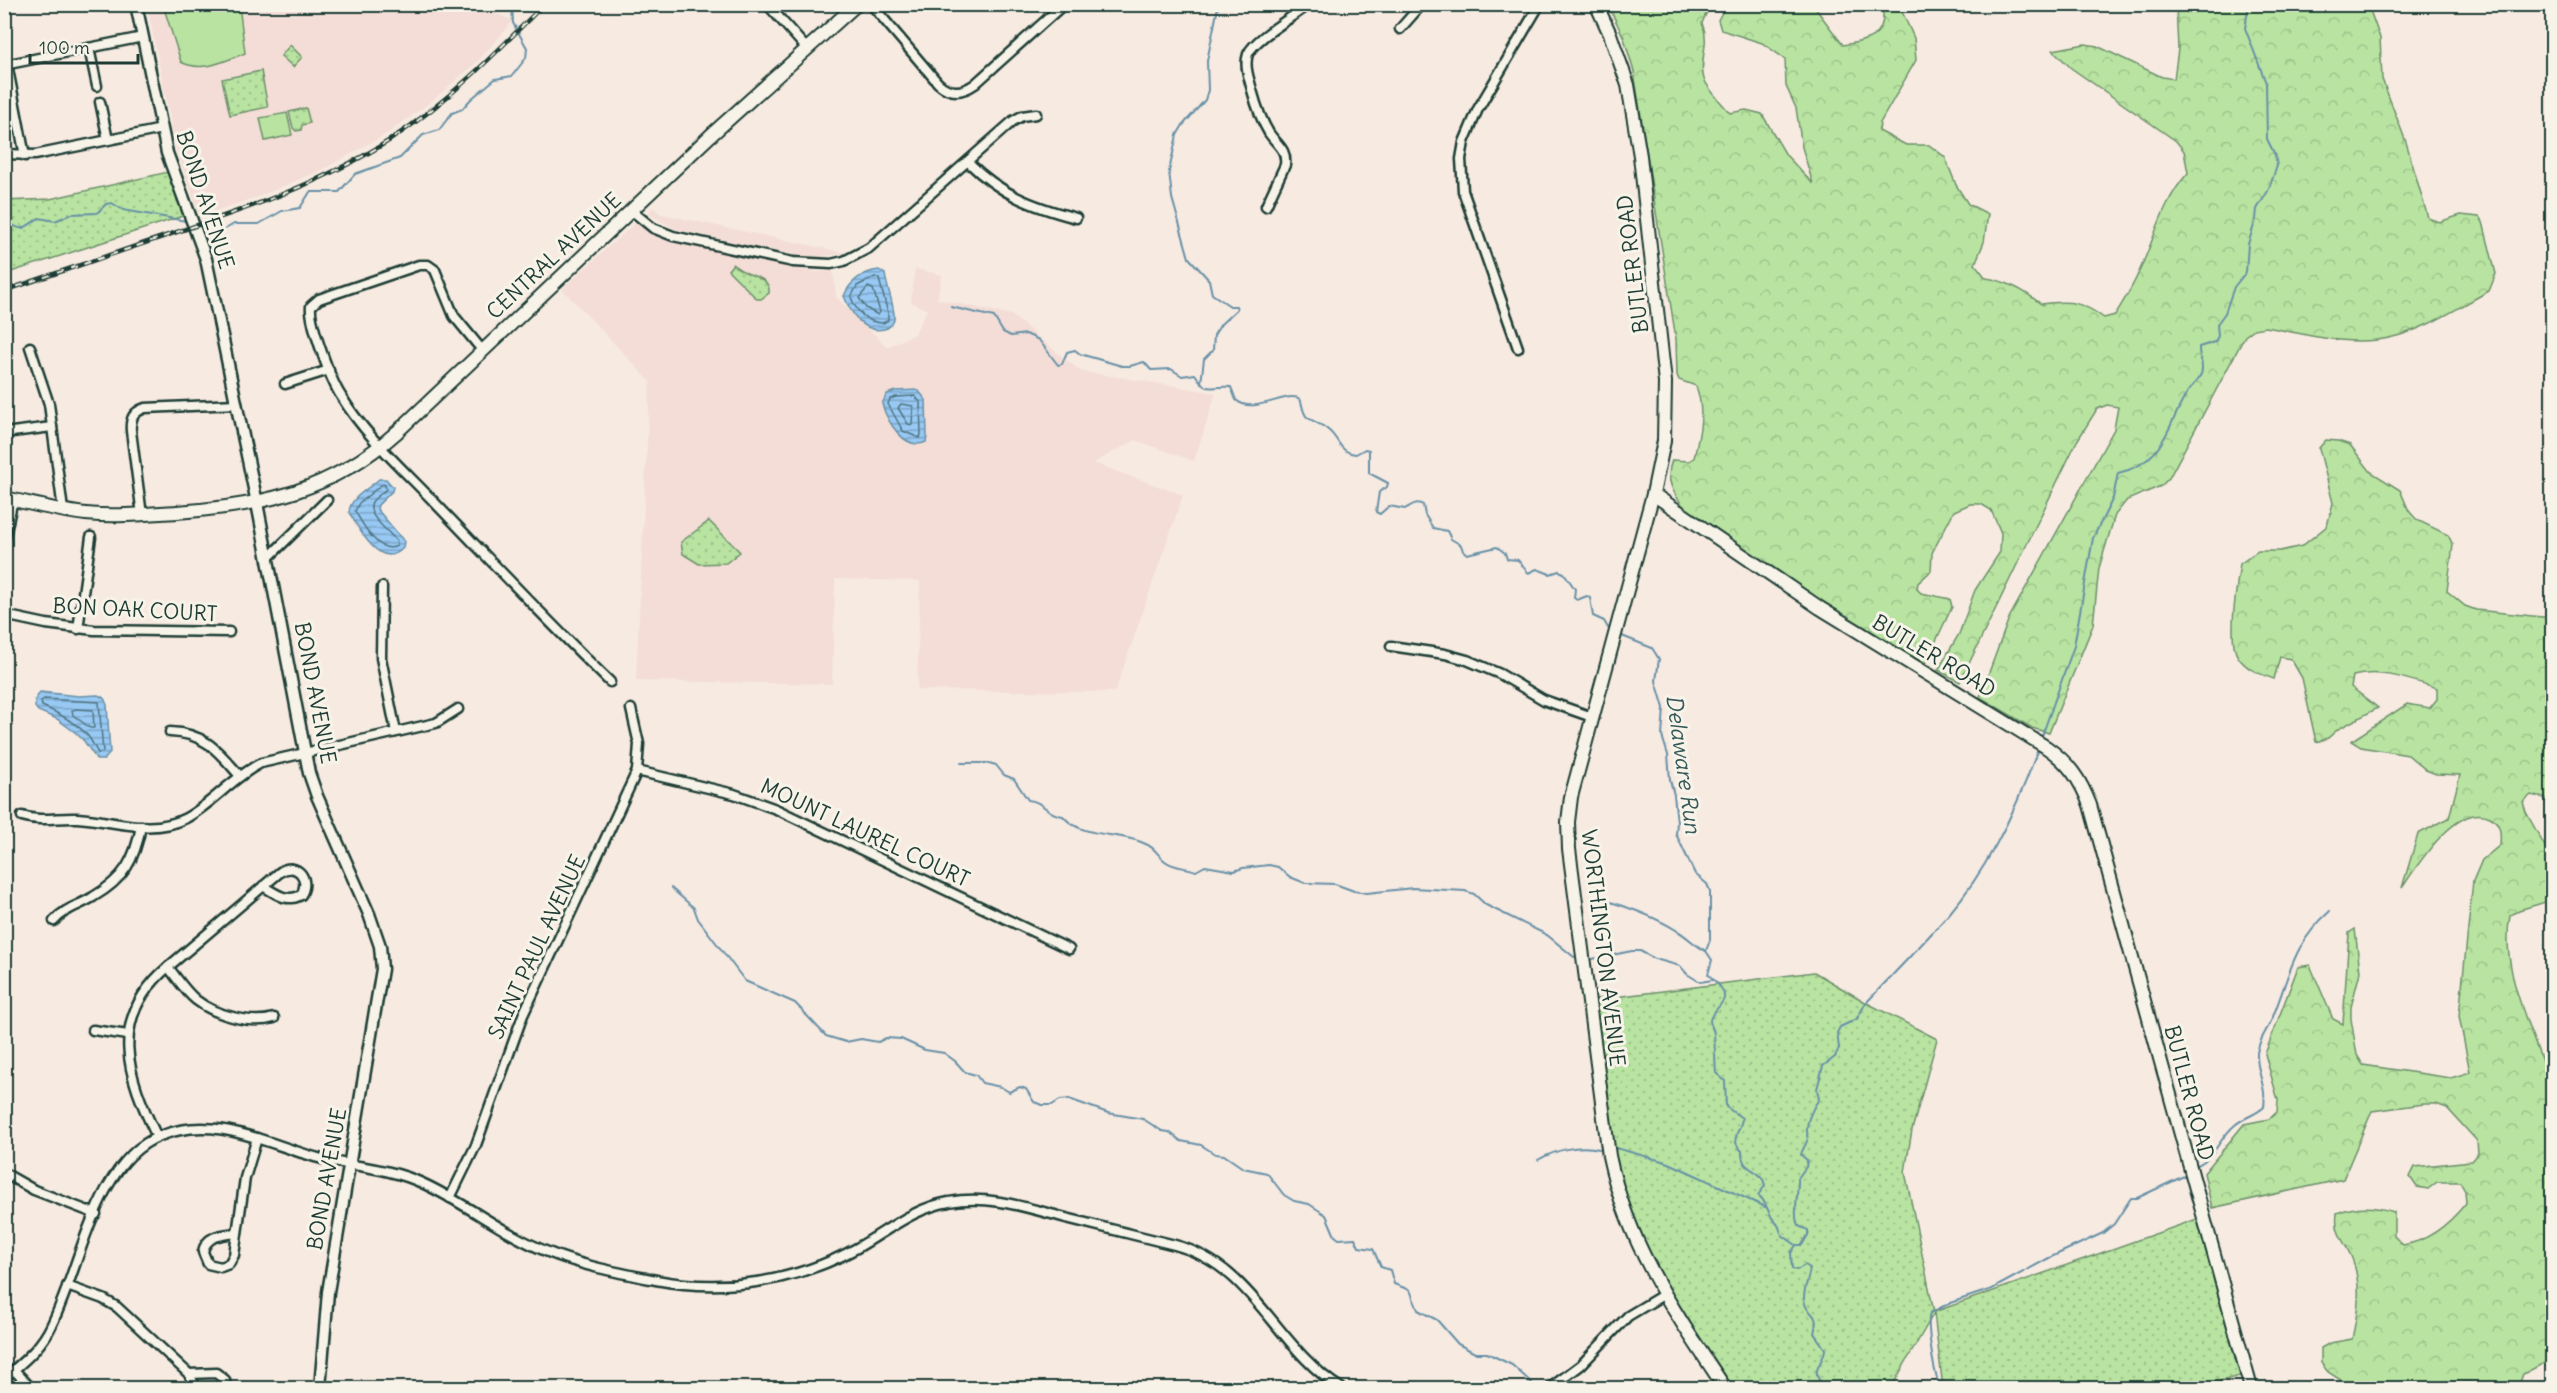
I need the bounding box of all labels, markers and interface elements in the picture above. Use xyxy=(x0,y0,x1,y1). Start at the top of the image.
scale bar xyxy=(30,27,138,65)
text: 100 m xyxy=(39,36,90,59)
street label: BOND AVENUE xyxy=(170,127,241,272)
street label: CENTRAL AVENUE xyxy=(481,186,627,325)
street label: BUTLER ROAD xyxy=(1611,193,1654,335)
street label: BON OAK COURT xyxy=(52,592,218,627)
street label: BUTLER ROAD xyxy=(1868,608,2001,703)
street label: BOND AVENUE xyxy=(289,620,342,766)
water label: Delaware Run xyxy=(1660,693,1708,836)
street label: MOUNT LAUREL COURT xyxy=(756,772,974,893)
street label: WORTHINGTON AVENUE xyxy=(1576,828,1631,1068)
street label: SAINT PAUL AVENUE xyxy=(482,850,591,1043)
street label: BUTLER ROAD xyxy=(2158,1022,2221,1164)
street label: BOND AVENUE xyxy=(301,1106,352,1252)

